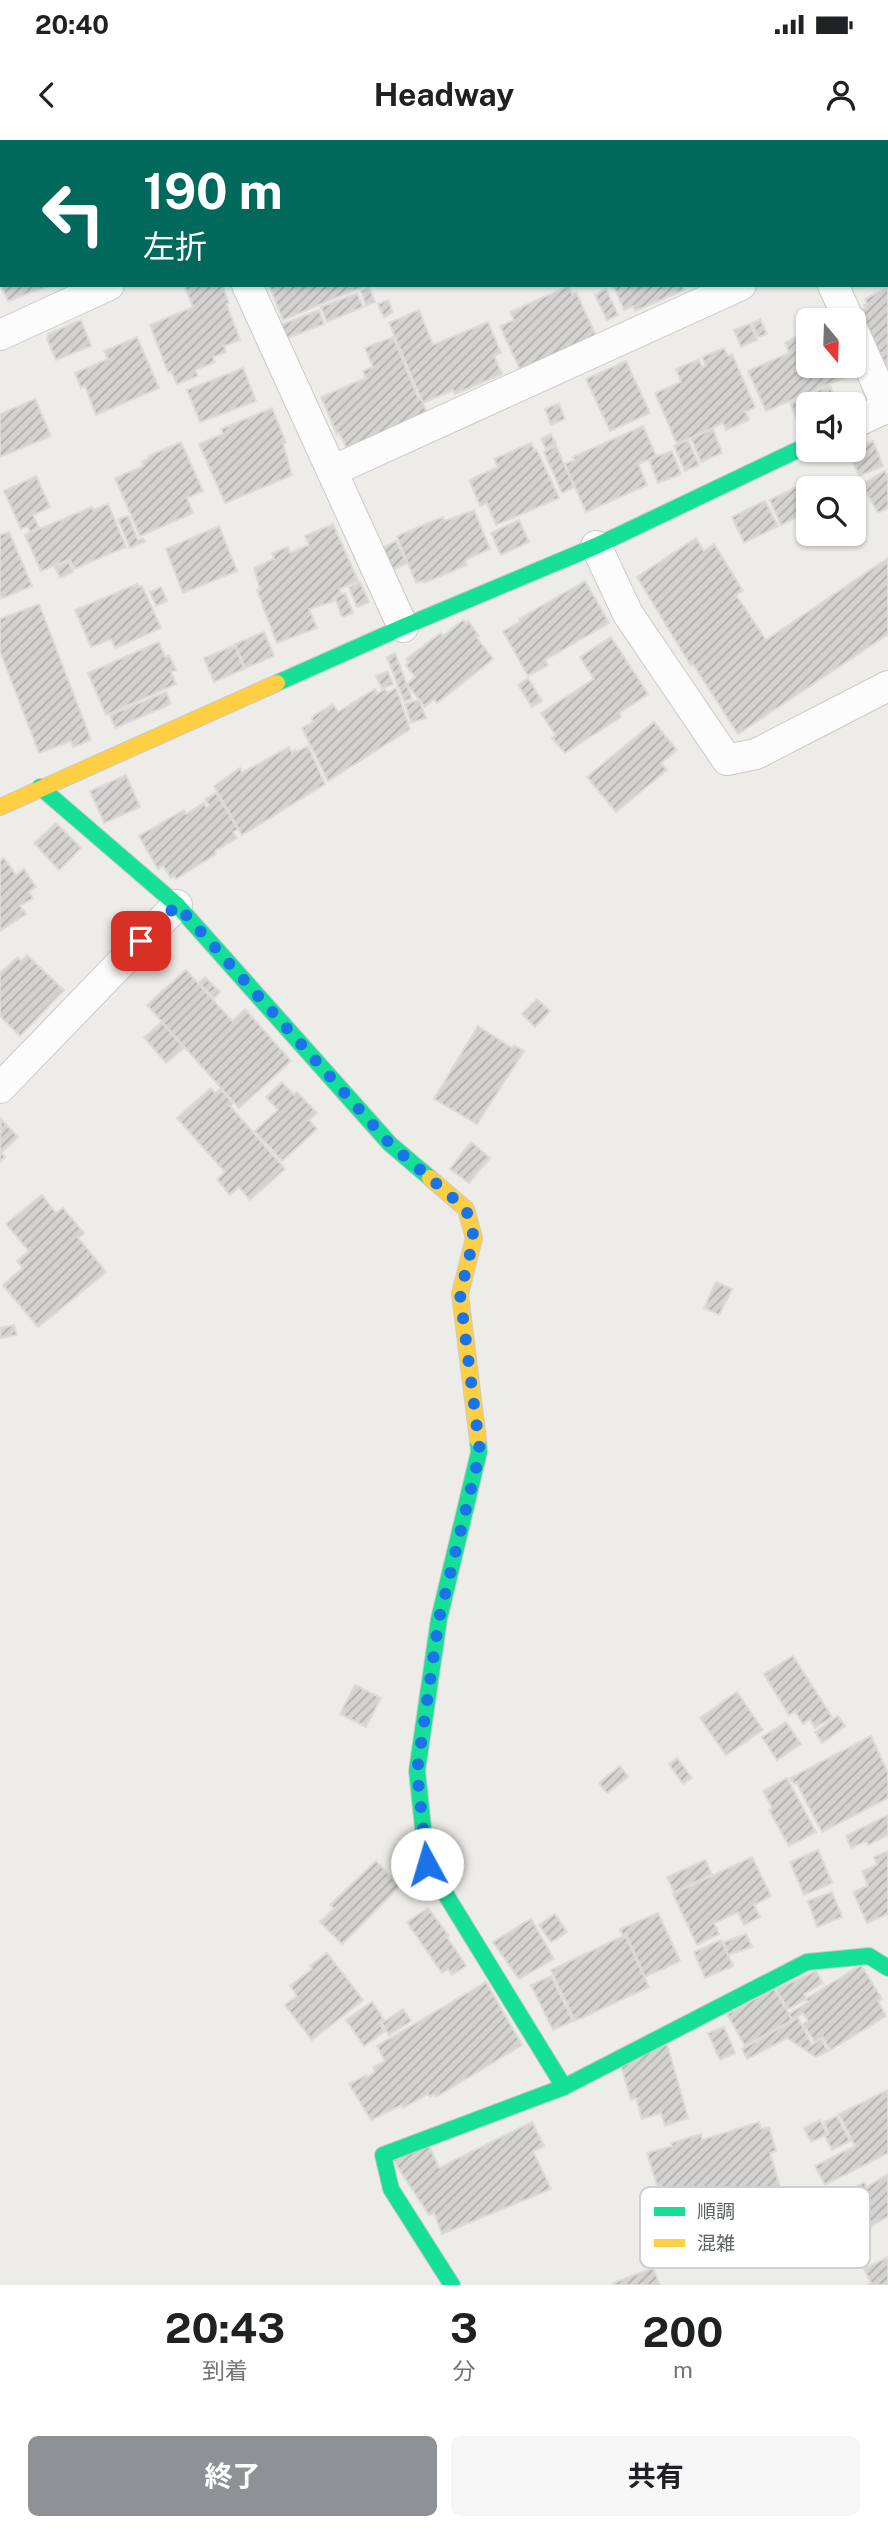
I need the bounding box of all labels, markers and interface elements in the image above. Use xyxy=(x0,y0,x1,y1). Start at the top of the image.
text: 20:40 xyxy=(35,9,109,40)
icon: back xyxy=(28,76,66,114)
text: Headway xyxy=(374,76,514,113)
icon: person xyxy=(822,76,860,114)
text: 190 m xyxy=(143,162,283,220)
icon: left xyxy=(28,168,119,259)
text: 左折 xyxy=(143,228,207,265)
north arrow xyxy=(796,308,866,378)
map controls xyxy=(796,308,866,546)
button: sound xyxy=(796,392,866,462)
button: search xyxy=(796,476,866,546)
pin xyxy=(111,911,171,971)
icon: arrive xyxy=(122,922,160,960)
position arrow xyxy=(390,1827,464,1901)
legend xyxy=(640,2187,870,2268)
text: 順調 xyxy=(697,2200,735,2222)
text: 混雑 xyxy=(697,2232,735,2254)
text: 20:43 xyxy=(165,2303,285,2352)
text: 3 xyxy=(450,2303,478,2352)
text: 200 xyxy=(643,2307,723,2356)
text: m xyxy=(673,2356,693,2383)
text: 到着 xyxy=(202,2357,248,2384)
text: 分 xyxy=(452,2357,475,2384)
button: 終了 xyxy=(28,2436,437,2516)
button: 共有 xyxy=(451,2436,860,2516)

